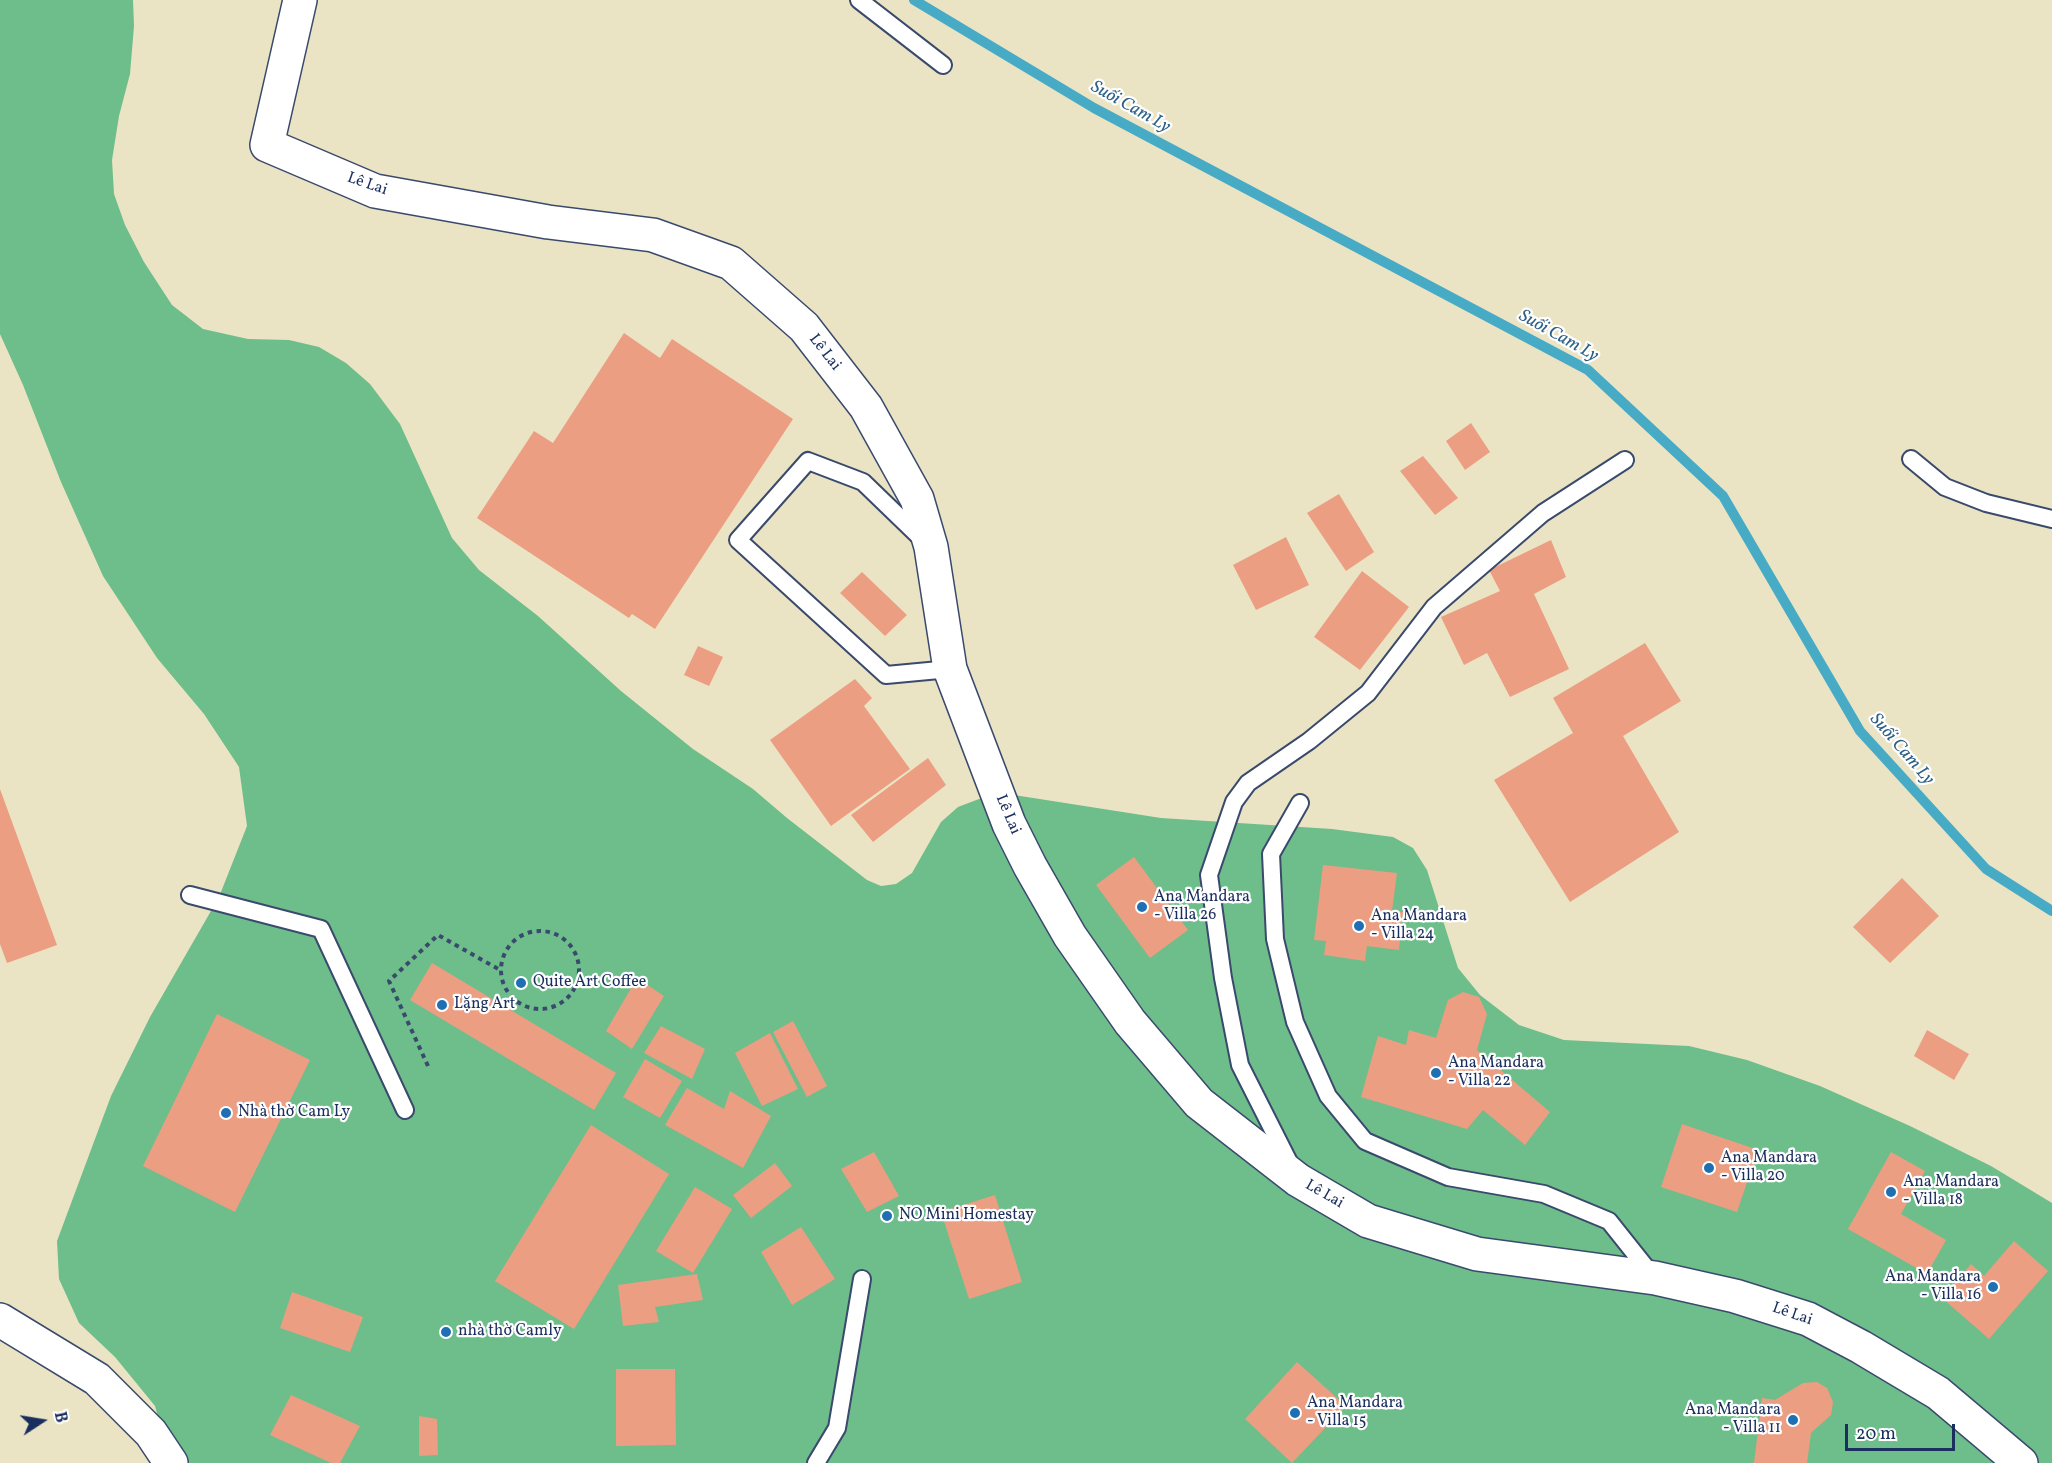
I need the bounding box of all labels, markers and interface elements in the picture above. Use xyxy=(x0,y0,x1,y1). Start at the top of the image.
water label: Suối Cam Ly xyxy=(1086,77,1174,139)
street label: Lê Lai xyxy=(344,169,390,201)
water label: Suối Cam Ly xyxy=(1514,306,1602,368)
street label: Lê Lai xyxy=(804,331,844,375)
water label: Suối Cam Ly xyxy=(1864,710,1938,790)
street label: Lê Lai xyxy=(990,792,1024,838)
place label: Ana Mandara - Villa 26 xyxy=(1154,888,1250,926)
marker: Ana Mandara - Villa 26 xyxy=(1135,900,1149,914)
place label: Ana Mandara - Villa 24 xyxy=(1371,907,1467,945)
marker: Ana Mandara - Villa 24 xyxy=(1352,919,1366,933)
place label: Quite Art Coffee xyxy=(533,973,646,993)
marker: Quite Art Coffee xyxy=(514,976,528,990)
place label: Lặng Art xyxy=(454,995,515,1015)
marker: Lặng Art xyxy=(435,998,449,1012)
place label: Ana Mandara - Villa 22 xyxy=(1448,1054,1544,1092)
marker: Ana Mandara - Villa 22 xyxy=(1429,1066,1443,1080)
place label: Nhà thờ Cam Ly xyxy=(238,1103,350,1123)
marker: Nhà thờ Cam Ly xyxy=(219,1106,233,1120)
place label: Ana Mandara - Villa 20 xyxy=(1721,1149,1817,1187)
marker: Ana Mandara - Villa 20 xyxy=(1702,1161,1716,1175)
place label: Ana Mandara - Villa 18 xyxy=(1903,1173,1999,1211)
street label: Lê Lai xyxy=(1301,1176,1347,1214)
marker: Ana Mandara - Villa 18 xyxy=(1884,1185,1898,1199)
place label: NO Mini Homestay xyxy=(899,1206,1034,1226)
marker: NO Mini Homestay xyxy=(880,1209,894,1223)
place label: Ana Mandara - Villa 16 xyxy=(1885,1268,1981,1306)
marker: Ana Mandara - Villa 16 xyxy=(1986,1280,2000,1294)
street label: Lê Lai xyxy=(1769,1299,1815,1331)
place label: nhà thờ Camly xyxy=(458,1322,562,1342)
marker: nhà thờ Camly xyxy=(439,1325,453,1339)
north arrow xyxy=(12,1391,72,1451)
place label: Ana Mandara - Villa 15 xyxy=(1307,1394,1403,1432)
place label: Ana Mandara - Villa 11 xyxy=(1685,1401,1781,1439)
marker: Ana Mandara - Villa 15 xyxy=(1288,1406,1302,1420)
text: B xyxy=(48,1410,71,1425)
scale bar xyxy=(1848,1412,1958,1450)
marker: Ana Mandara - Villa 11 xyxy=(1786,1413,1800,1427)
text: 20 m xyxy=(1856,1422,1896,1447)

